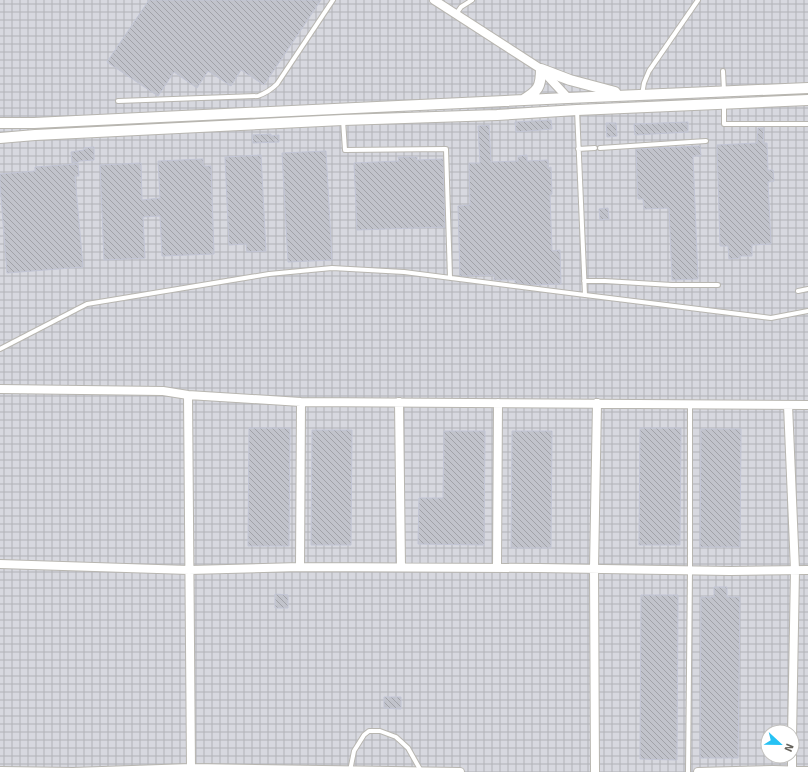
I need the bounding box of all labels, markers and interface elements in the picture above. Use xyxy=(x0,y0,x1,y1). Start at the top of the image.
north arrow xyxy=(760,724,800,764)
text: N xyxy=(781,742,796,754)

